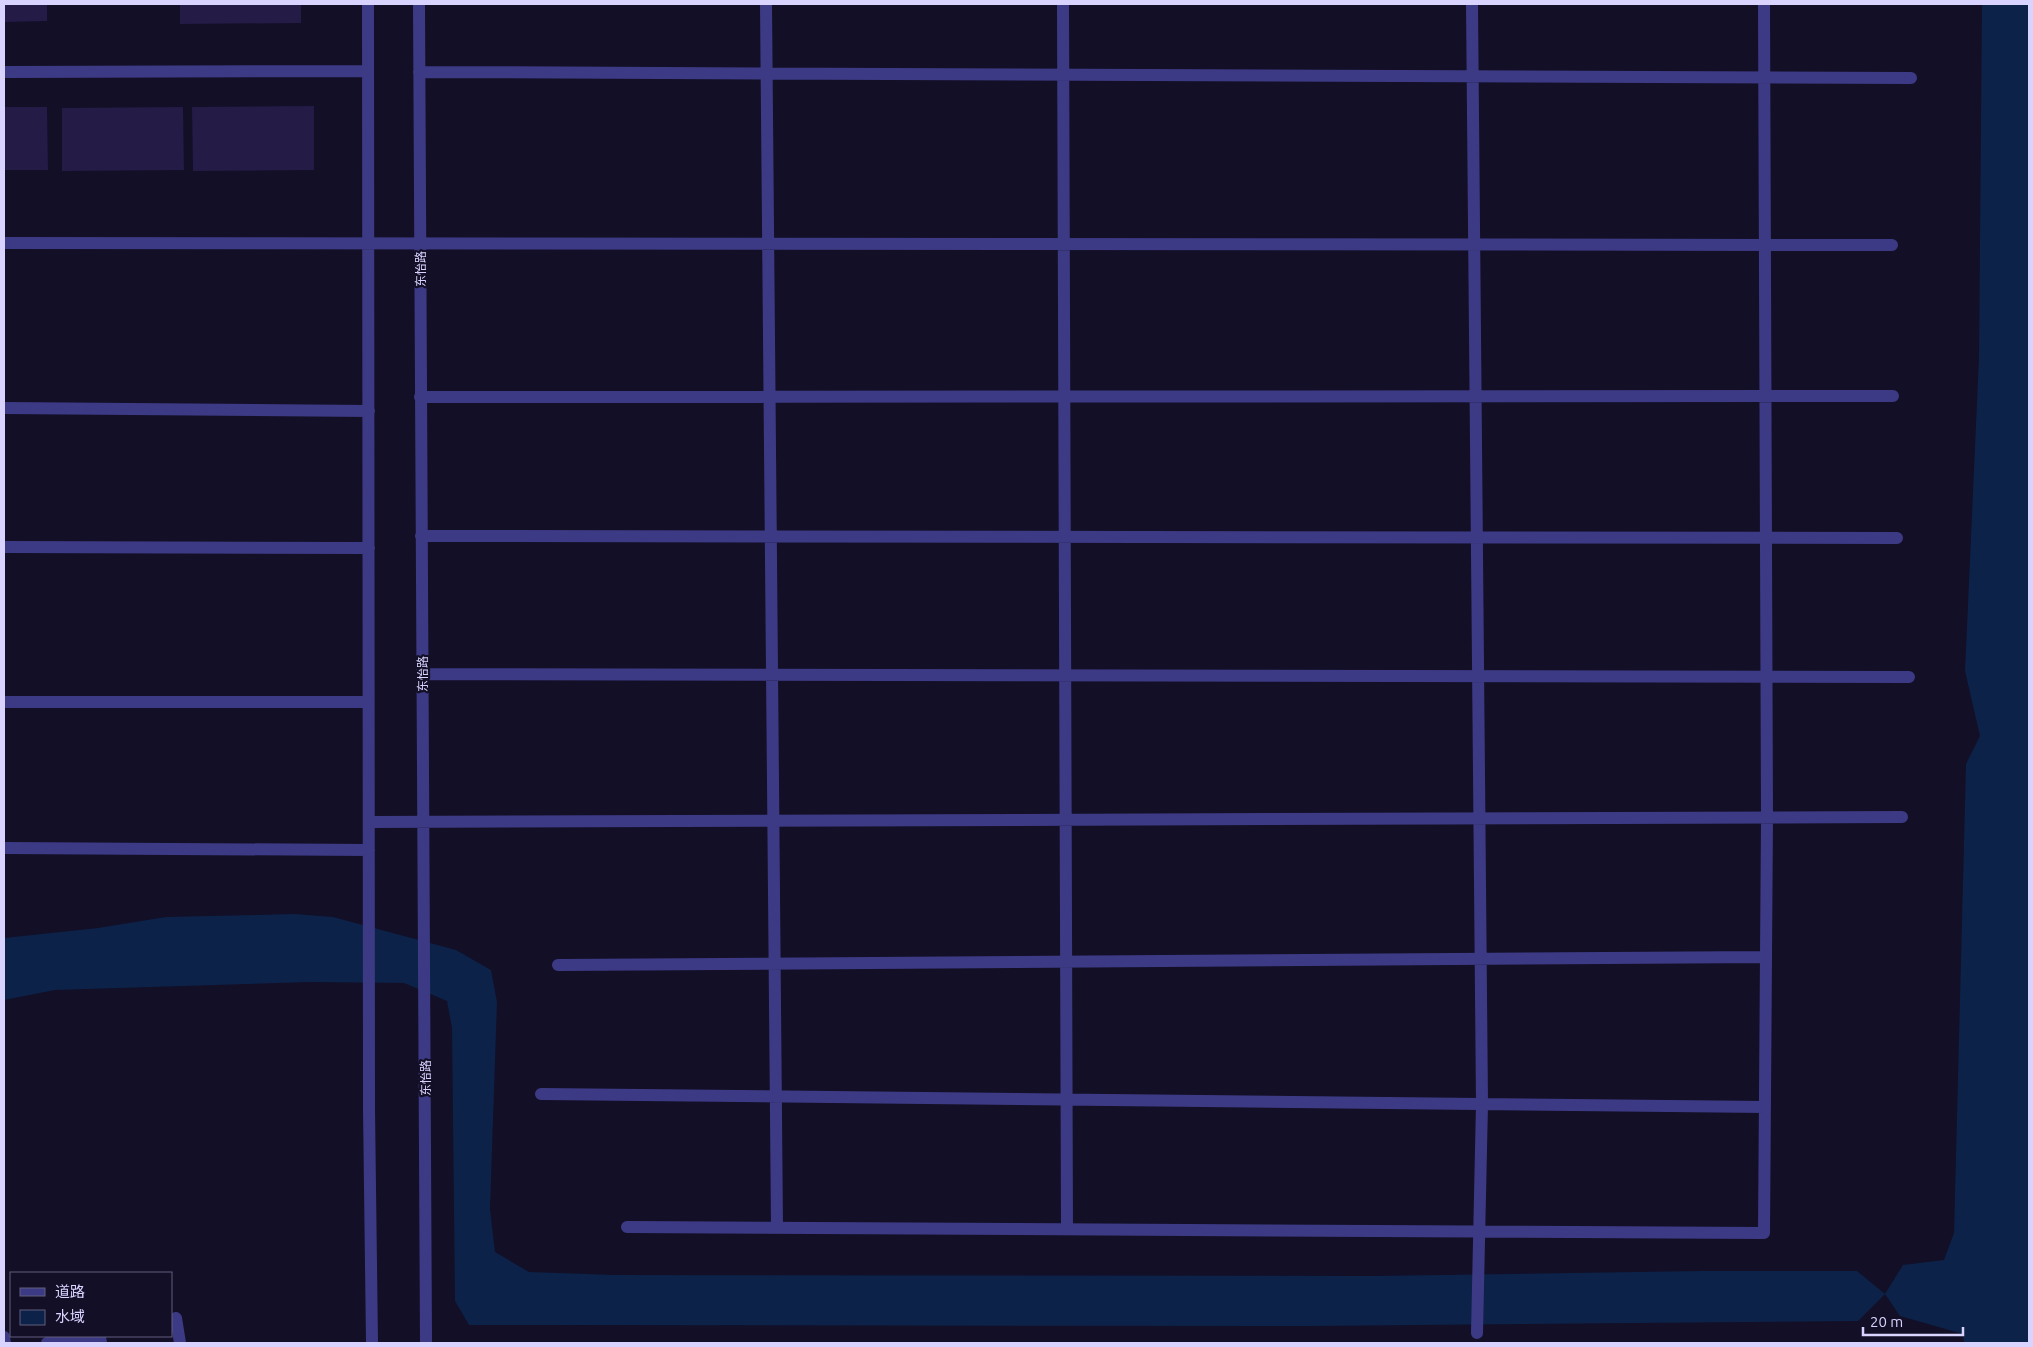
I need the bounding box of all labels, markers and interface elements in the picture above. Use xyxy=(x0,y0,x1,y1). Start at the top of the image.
street label: 东怡路 xyxy=(414,251,427,287)
street label: 东怡路 xyxy=(416,656,429,692)
street label: 东怡路 xyxy=(419,1060,432,1096)
legend xyxy=(10,1272,172,1337)
text: 道路 xyxy=(55,1283,85,1300)
scale bar xyxy=(1863,1304,1963,1336)
text: 水域 xyxy=(55,1308,85,1325)
text: 20 m xyxy=(1870,1313,1903,1330)

